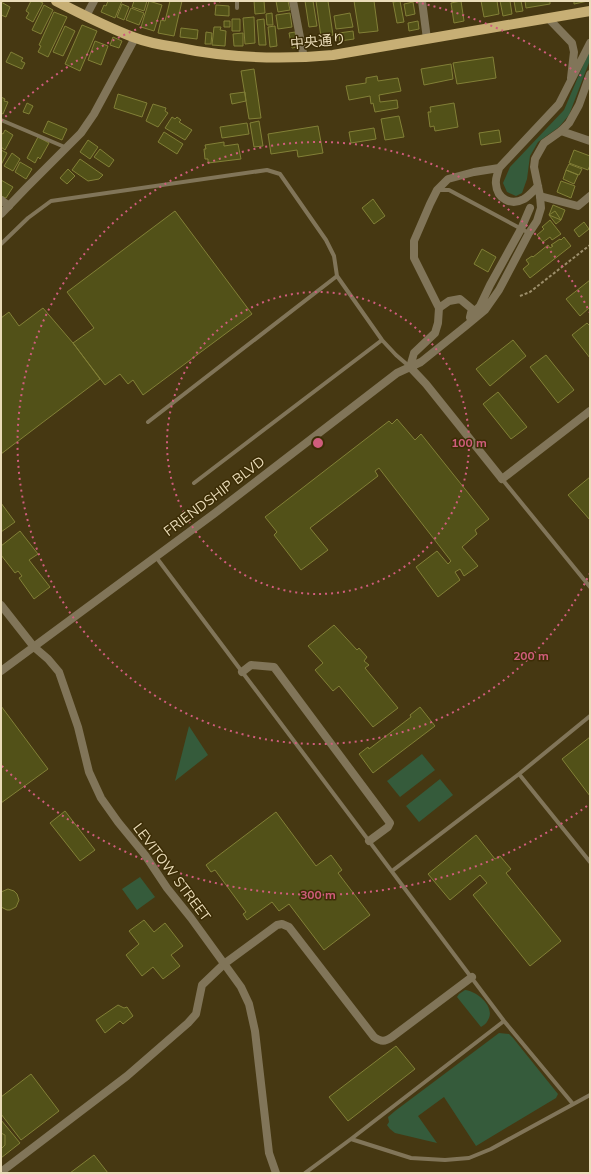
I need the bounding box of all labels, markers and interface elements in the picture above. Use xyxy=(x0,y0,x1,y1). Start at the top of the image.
street label: 中央通り xyxy=(289,30,347,52)
text: 100 m xyxy=(451,435,487,450)
centre of rings xyxy=(311,436,325,450)
street label: FRIENDSHIP BLVD xyxy=(160,452,268,540)
text: 200 m xyxy=(513,648,549,663)
street label: LEVITOW STREET xyxy=(129,819,215,925)
text: 300 m xyxy=(300,887,336,902)

